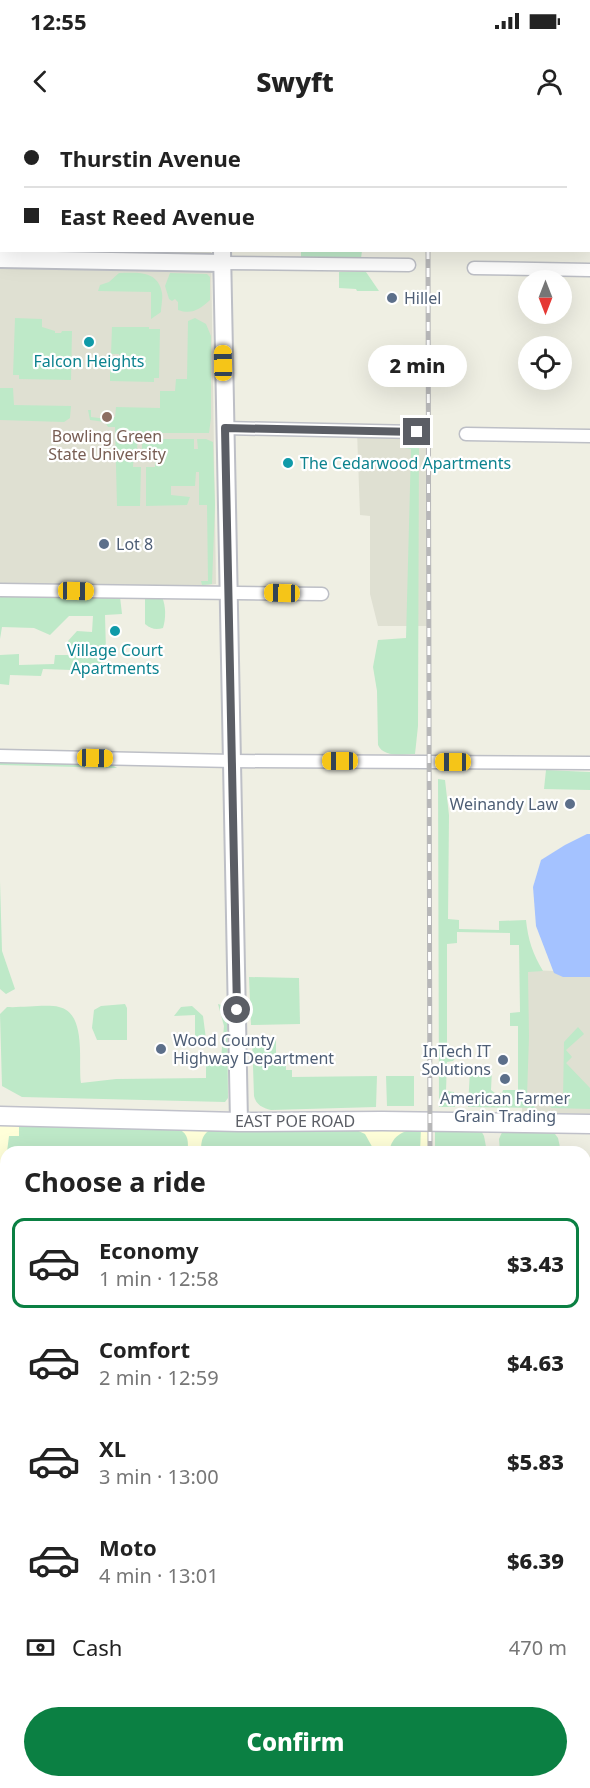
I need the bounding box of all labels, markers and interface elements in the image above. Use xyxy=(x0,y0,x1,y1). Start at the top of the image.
text: 12:55 xyxy=(30,6,87,36)
text: Swyft xyxy=(256,63,334,100)
icon: back xyxy=(24,65,57,98)
icon: person xyxy=(533,65,566,98)
text: Thurstin Avenue xyxy=(60,143,241,173)
text: East Reed Avenue xyxy=(60,201,255,231)
north arrow xyxy=(518,270,572,324)
map controls xyxy=(518,270,572,390)
place label: Hillel xyxy=(404,287,441,309)
marker: Hillel xyxy=(385,291,399,305)
marker: Falcon Heights xyxy=(82,335,96,349)
button: locate xyxy=(518,336,572,390)
car xyxy=(214,345,232,381)
callout: 2 min xyxy=(368,345,466,387)
place label: Falcon Heights xyxy=(34,350,145,372)
text: 2 min xyxy=(390,352,445,379)
marker: Bowling Green State University xyxy=(100,410,114,424)
route end xyxy=(403,418,430,445)
place label: Bowling Green State University xyxy=(48,425,167,465)
place label: The Cedarwood Apartments xyxy=(300,452,511,474)
marker: The Cedarwood Apartments xyxy=(281,456,295,470)
place label: Lot 8 xyxy=(116,533,153,555)
marker: Lot 8 xyxy=(97,537,111,551)
car xyxy=(58,582,94,600)
car xyxy=(264,584,300,602)
marker: Village Court Apartments xyxy=(108,624,122,638)
place label: Village Court Apartments xyxy=(67,639,163,679)
car xyxy=(77,749,113,767)
car xyxy=(322,752,358,770)
car xyxy=(435,753,471,771)
place label: Weinandy Law xyxy=(449,793,558,815)
marker: Weinandy Law xyxy=(563,797,577,811)
route start xyxy=(223,996,250,1023)
place label: Wood County Highway Department xyxy=(173,1029,334,1069)
place label: InTech IT Solutions xyxy=(421,1040,491,1080)
marker: Wood County Highway Department xyxy=(154,1042,168,1056)
marker: InTech IT Solutions xyxy=(496,1053,510,1067)
marker: American Farmer Grain Trading xyxy=(498,1072,512,1086)
place label: American Farmer Grain Trading xyxy=(440,1087,570,1127)
street label: EAST POE ROAD xyxy=(235,1110,355,1132)
text: Choose a ride xyxy=(24,1163,206,1200)
text: Economy xyxy=(99,1235,198,1265)
icon: car xyxy=(27,1236,81,1290)
text: $3.43 xyxy=(507,1248,564,1278)
text: 1 min · 12:58 xyxy=(99,1265,219,1292)
text: Comfort xyxy=(99,1334,190,1364)
icon: car xyxy=(27,1335,81,1389)
text: $4.63 xyxy=(507,1347,564,1377)
text: 2 min · 12:59 xyxy=(99,1364,219,1391)
text: XL xyxy=(99,1433,126,1463)
icon: car xyxy=(27,1434,81,1488)
text: $5.83 xyxy=(507,1446,564,1476)
text: 3 min · 13:00 xyxy=(99,1463,219,1490)
text: Moto xyxy=(99,1532,157,1562)
icon: car xyxy=(27,1533,81,1587)
text: $6.39 xyxy=(507,1545,564,1575)
text: 4 min · 13:01 xyxy=(99,1562,219,1589)
icon: cash xyxy=(24,1631,57,1664)
text: Cash xyxy=(72,1632,122,1662)
text: 470 m xyxy=(509,1634,567,1661)
button: Confirm xyxy=(24,1707,567,1776)

